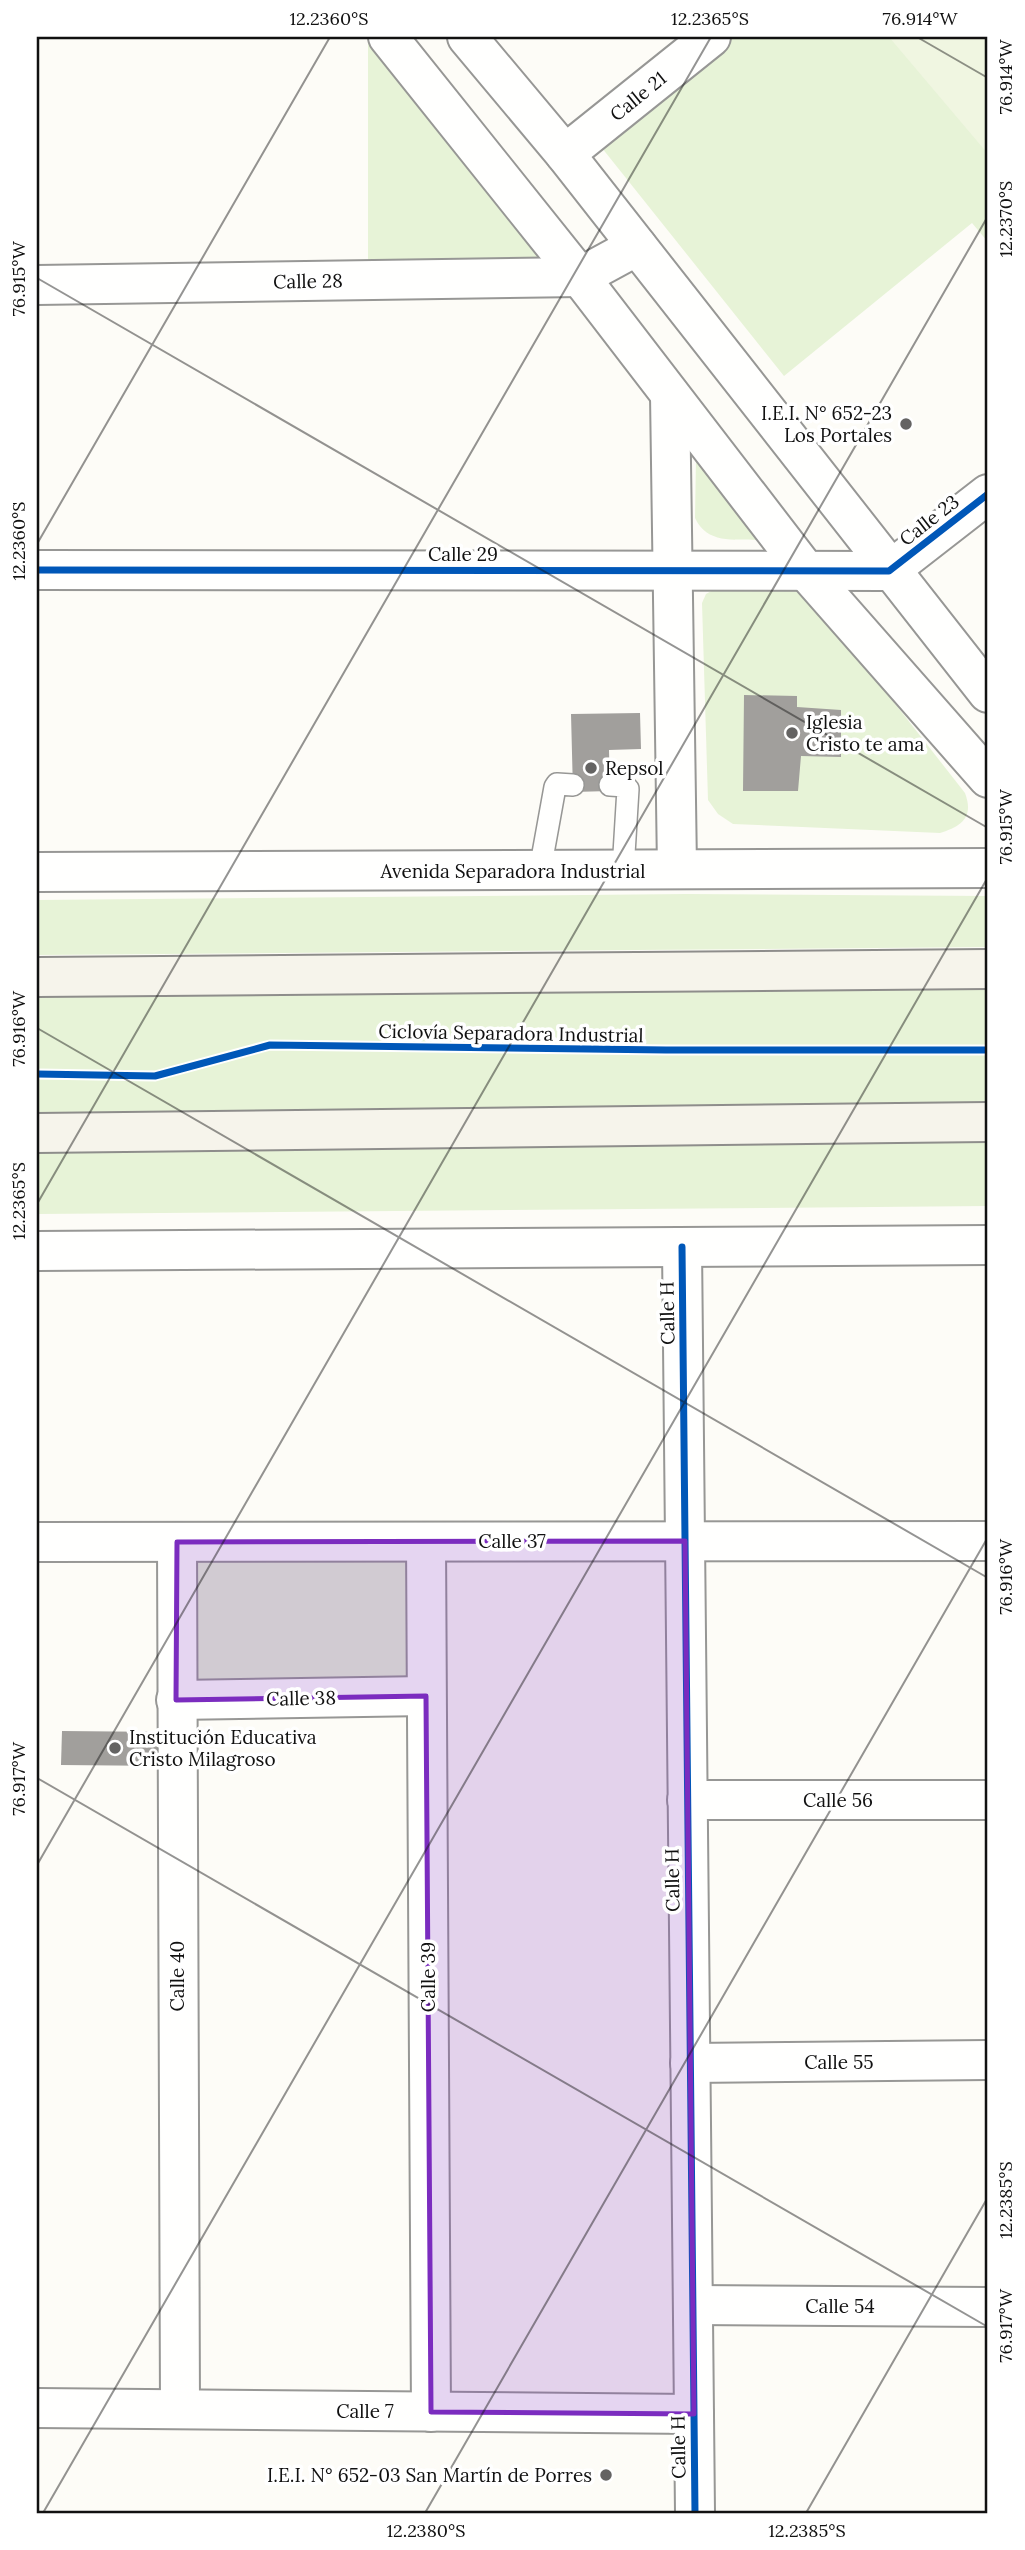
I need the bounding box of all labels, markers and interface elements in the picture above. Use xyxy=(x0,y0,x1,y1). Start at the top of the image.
text: 12.2360°S xyxy=(289,7,369,30)
text: 12.2365°S xyxy=(671,7,749,30)
text: 76.914°W xyxy=(883,7,958,30)
text: 76.914°W xyxy=(994,39,1017,114)
street label: Calle 21 xyxy=(605,66,671,126)
text: 12.2370°S xyxy=(994,181,1017,257)
text: 76.915°W xyxy=(7,240,30,317)
street label: Calle 28 xyxy=(273,268,343,294)
place label: I.E.I. N° 652-23 Los Portales xyxy=(761,401,892,447)
marker: I.E.I. N° 652-23 Los Portales xyxy=(898,416,914,432)
street label: Calle 23 xyxy=(894,489,964,551)
text: 12.2360°S xyxy=(7,501,30,581)
street label: Calle 29 xyxy=(428,542,498,566)
place label: Iglesia Cristo te ama xyxy=(806,710,925,756)
marker: Iglesia Cristo te ama xyxy=(784,725,800,741)
place label: Repsol xyxy=(605,756,664,780)
marker: Repsol xyxy=(583,760,599,776)
text: 76.915°W xyxy=(994,788,1017,865)
street label: Avenida Separadora Industrial xyxy=(380,859,645,883)
text: 76.916°W xyxy=(7,990,30,1067)
street label: Ciclovía Separadora Industrial xyxy=(378,1019,644,1047)
text: 12.2365°S xyxy=(7,1162,30,1240)
street label: Calle H xyxy=(654,1281,680,1345)
street label: Calle 37 xyxy=(478,1529,546,1553)
text: 76.916°W xyxy=(994,1538,1017,1615)
street label: Calle 38 xyxy=(266,1685,336,1711)
place label: Institución Educativa Cristo Milagroso xyxy=(129,1725,317,1771)
marker: Institución Educativa Cristo Milagroso xyxy=(107,1740,123,1756)
text: 76.917°W xyxy=(7,1741,30,1816)
street label: Calle 56 xyxy=(803,1788,873,1812)
street label: Calle H xyxy=(659,1848,685,1912)
street label: Calle 40 xyxy=(165,1941,189,2011)
street label: Calle 39 xyxy=(416,1942,440,2012)
street label: Calle 55 xyxy=(804,2050,874,2074)
text: 12.2385°S xyxy=(994,2161,1017,2239)
text: 76.917°W xyxy=(994,2288,1017,2363)
street label: Calle 54 xyxy=(805,2294,875,2318)
street label: Calle 7 xyxy=(336,2399,394,2423)
street label: Calle H xyxy=(665,2415,691,2479)
place label: I.E.I. N° 652-03 San Martín de Porres xyxy=(267,2463,592,2487)
marker: I.E.I. N° 652-03 San Martín de Porres xyxy=(598,2467,614,2483)
text: 12.2380°S xyxy=(387,2519,465,2542)
text: 12.2385°S xyxy=(768,2519,846,2542)

